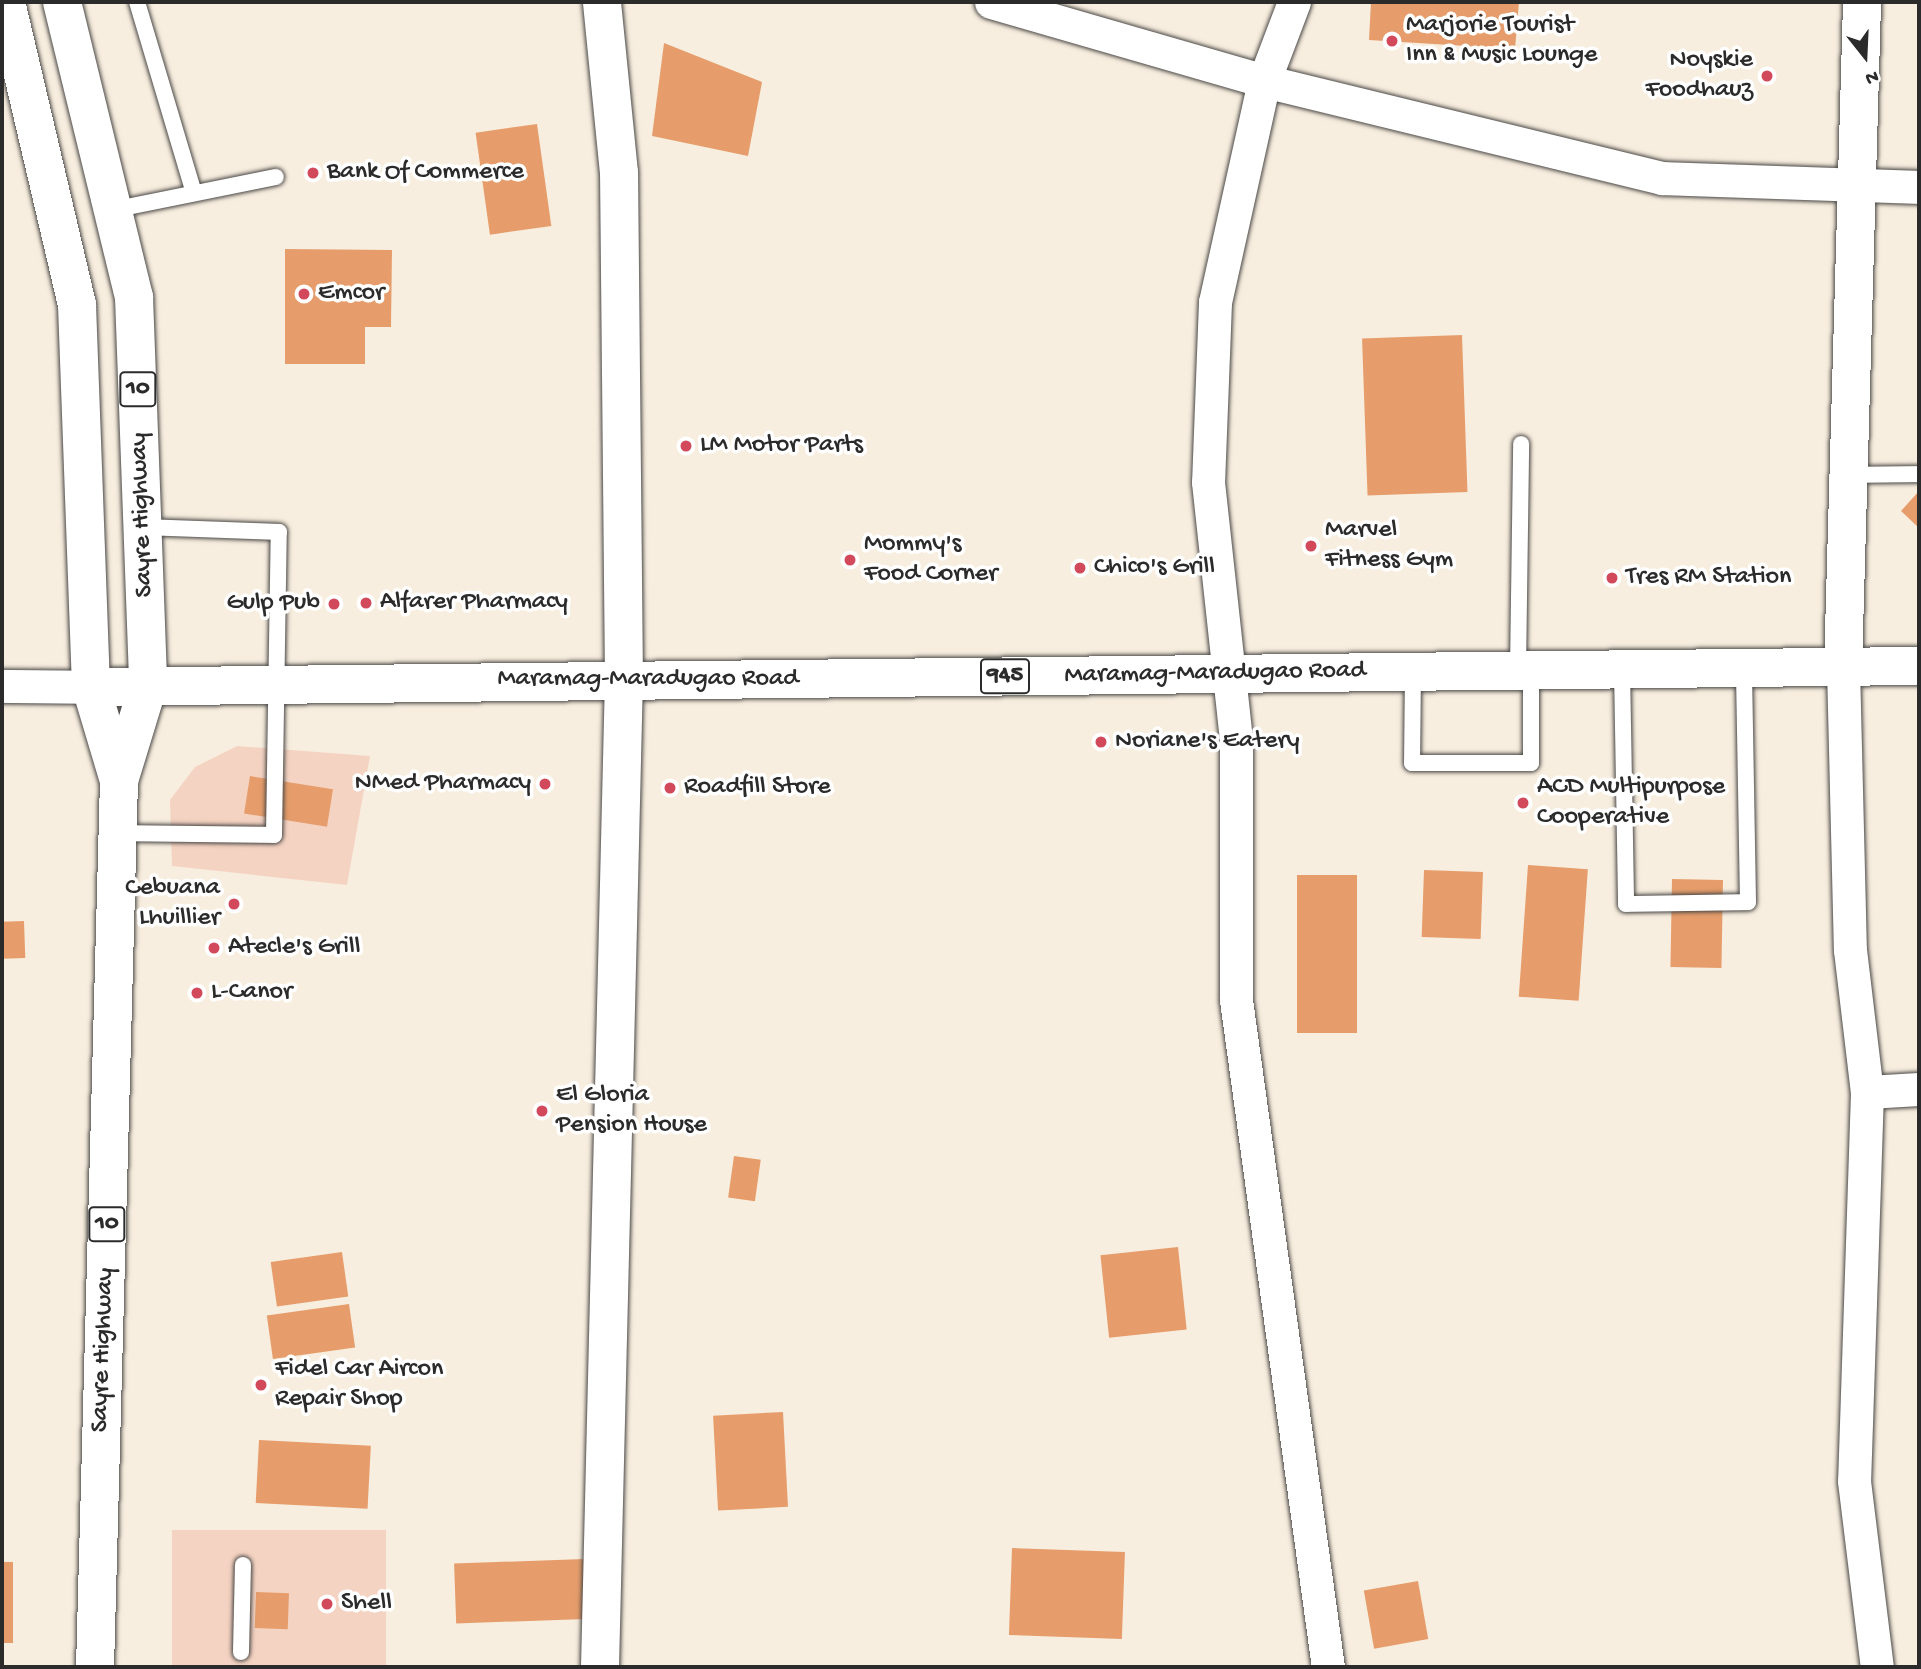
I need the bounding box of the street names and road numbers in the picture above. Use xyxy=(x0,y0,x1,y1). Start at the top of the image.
road number: 10 xyxy=(119,368,157,410)
street label: Sayre Highway xyxy=(125,432,161,598)
road number: 945 xyxy=(979,656,1031,696)
street label: Maramag-Maradugao Road xyxy=(1064,656,1366,692)
street label: Maramag-Maradugao Road xyxy=(497,664,799,696)
road number: 10 xyxy=(88,1204,126,1244)
street label: Sayre Highway xyxy=(86,1267,122,1433)

